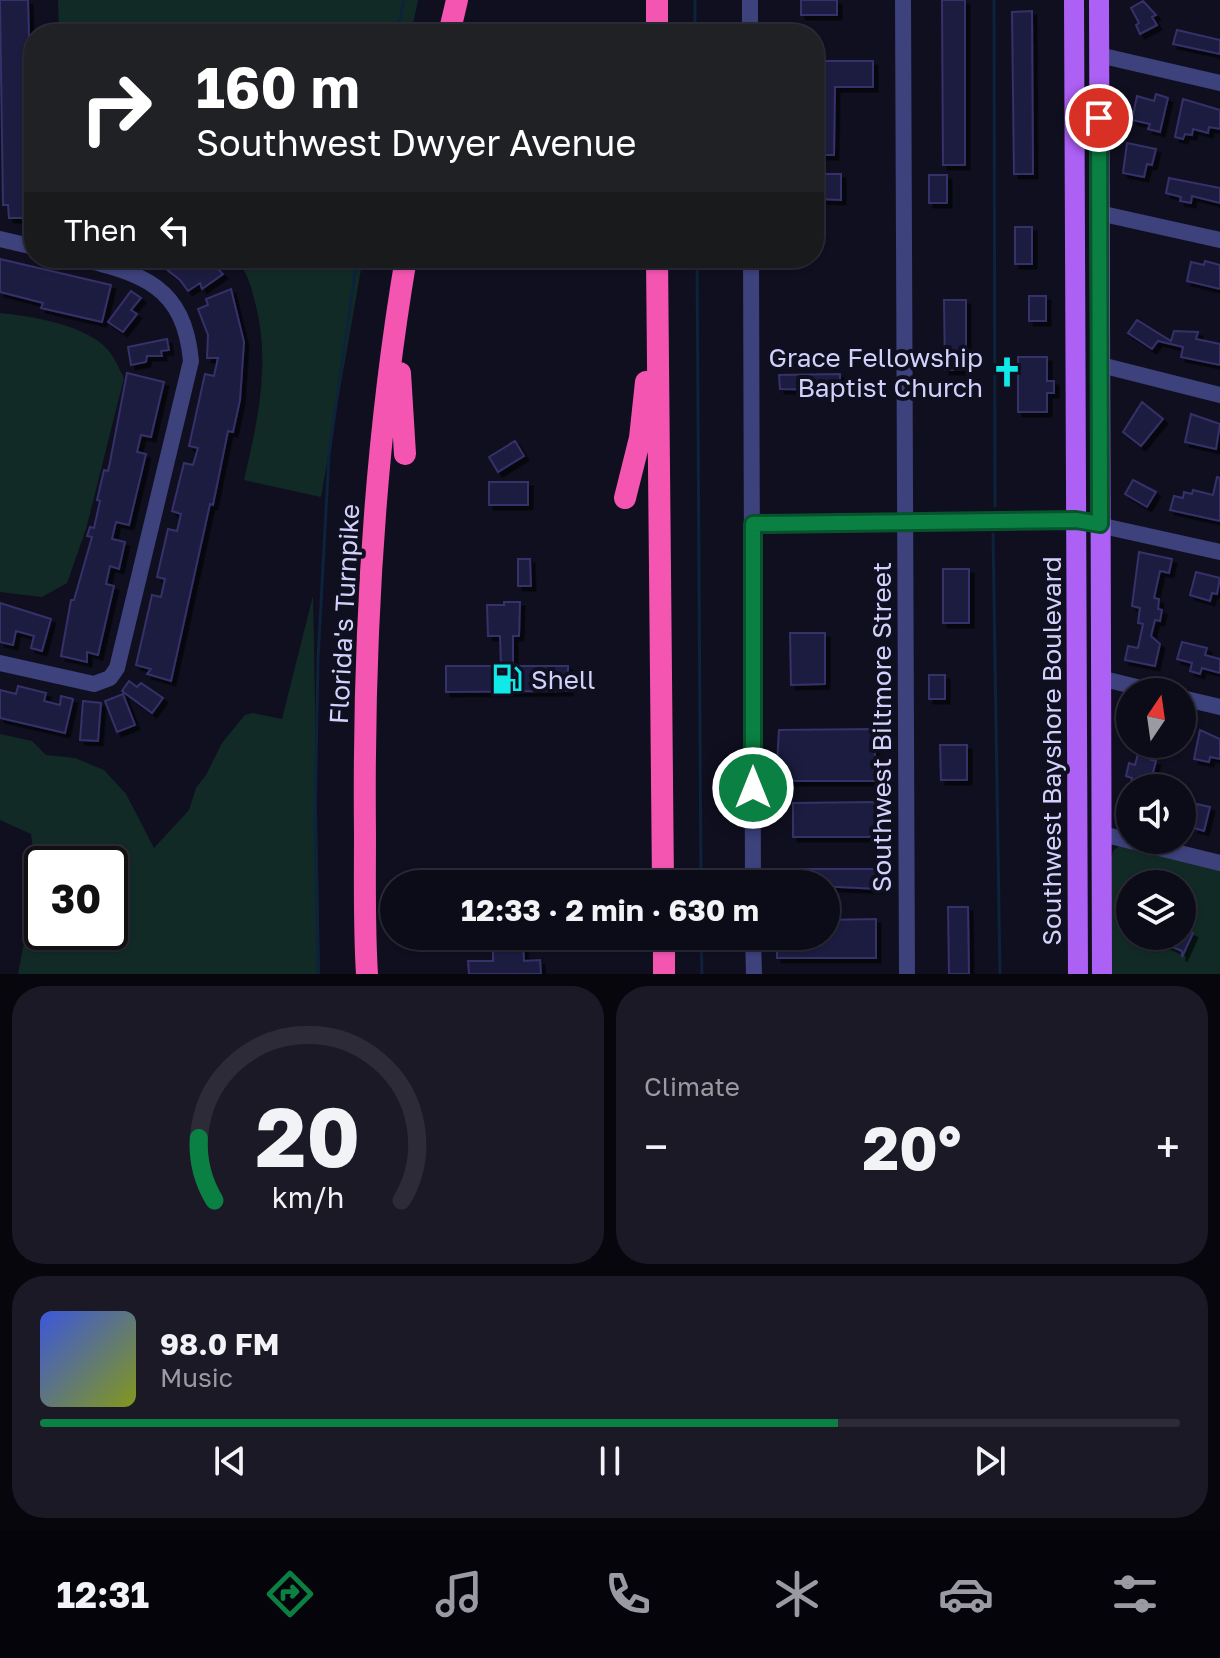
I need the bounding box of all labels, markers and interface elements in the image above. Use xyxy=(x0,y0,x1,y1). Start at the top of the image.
text: 160 m xyxy=(196,53,360,120)
icon: right xyxy=(64,56,168,160)
pin xyxy=(1065,84,1133,152)
icon: arrive xyxy=(1077,96,1121,140)
text: Southwest Dwyer Avenue xyxy=(196,121,636,164)
icon: left xyxy=(153,208,197,252)
text: Then xyxy=(64,212,137,248)
place label: Grace Fellowship Baptist Church xyxy=(769,342,983,403)
church icon: Grace Fellowship Baptist Church xyxy=(990,355,1024,389)
street label: Florida's Turnpike xyxy=(323,503,365,725)
street label: Southwest Bayshore Boulevard xyxy=(1036,556,1067,946)
street label: Southwest Biltmore Street xyxy=(866,562,897,892)
fuel station icon: Shell xyxy=(490,662,524,696)
place label: Shell xyxy=(531,664,595,695)
north arrow xyxy=(1116,678,1196,758)
map controls xyxy=(1116,678,1196,950)
position arrow xyxy=(711,746,795,830)
button: sound xyxy=(1116,774,1196,854)
speed limit sign: 30 xyxy=(24,846,128,950)
button: layers xyxy=(1116,870,1196,950)
text: 12:33 · 2 min · 630 m xyxy=(461,892,759,928)
text: Climate xyxy=(644,1071,740,1102)
text: 20 xyxy=(256,1085,360,1185)
text: 20° xyxy=(863,1111,962,1183)
text: − xyxy=(644,1120,668,1173)
text: + xyxy=(1156,1120,1180,1173)
text: km/h xyxy=(272,1180,344,1214)
text: 98.0 FM xyxy=(160,1326,279,1362)
text: Music xyxy=(160,1362,233,1393)
icon: previous xyxy=(208,1439,252,1483)
icon: pause xyxy=(588,1439,632,1483)
icon: next xyxy=(968,1439,1012,1483)
icon: directions xyxy=(262,1566,318,1622)
icon: music xyxy=(431,1566,487,1622)
icon: phone xyxy=(600,1566,656,1622)
icon: climate xyxy=(769,1566,825,1622)
icon: car xyxy=(938,1566,994,1622)
icon: filters xyxy=(1107,1566,1163,1622)
text: 12:31 xyxy=(57,1573,149,1616)

